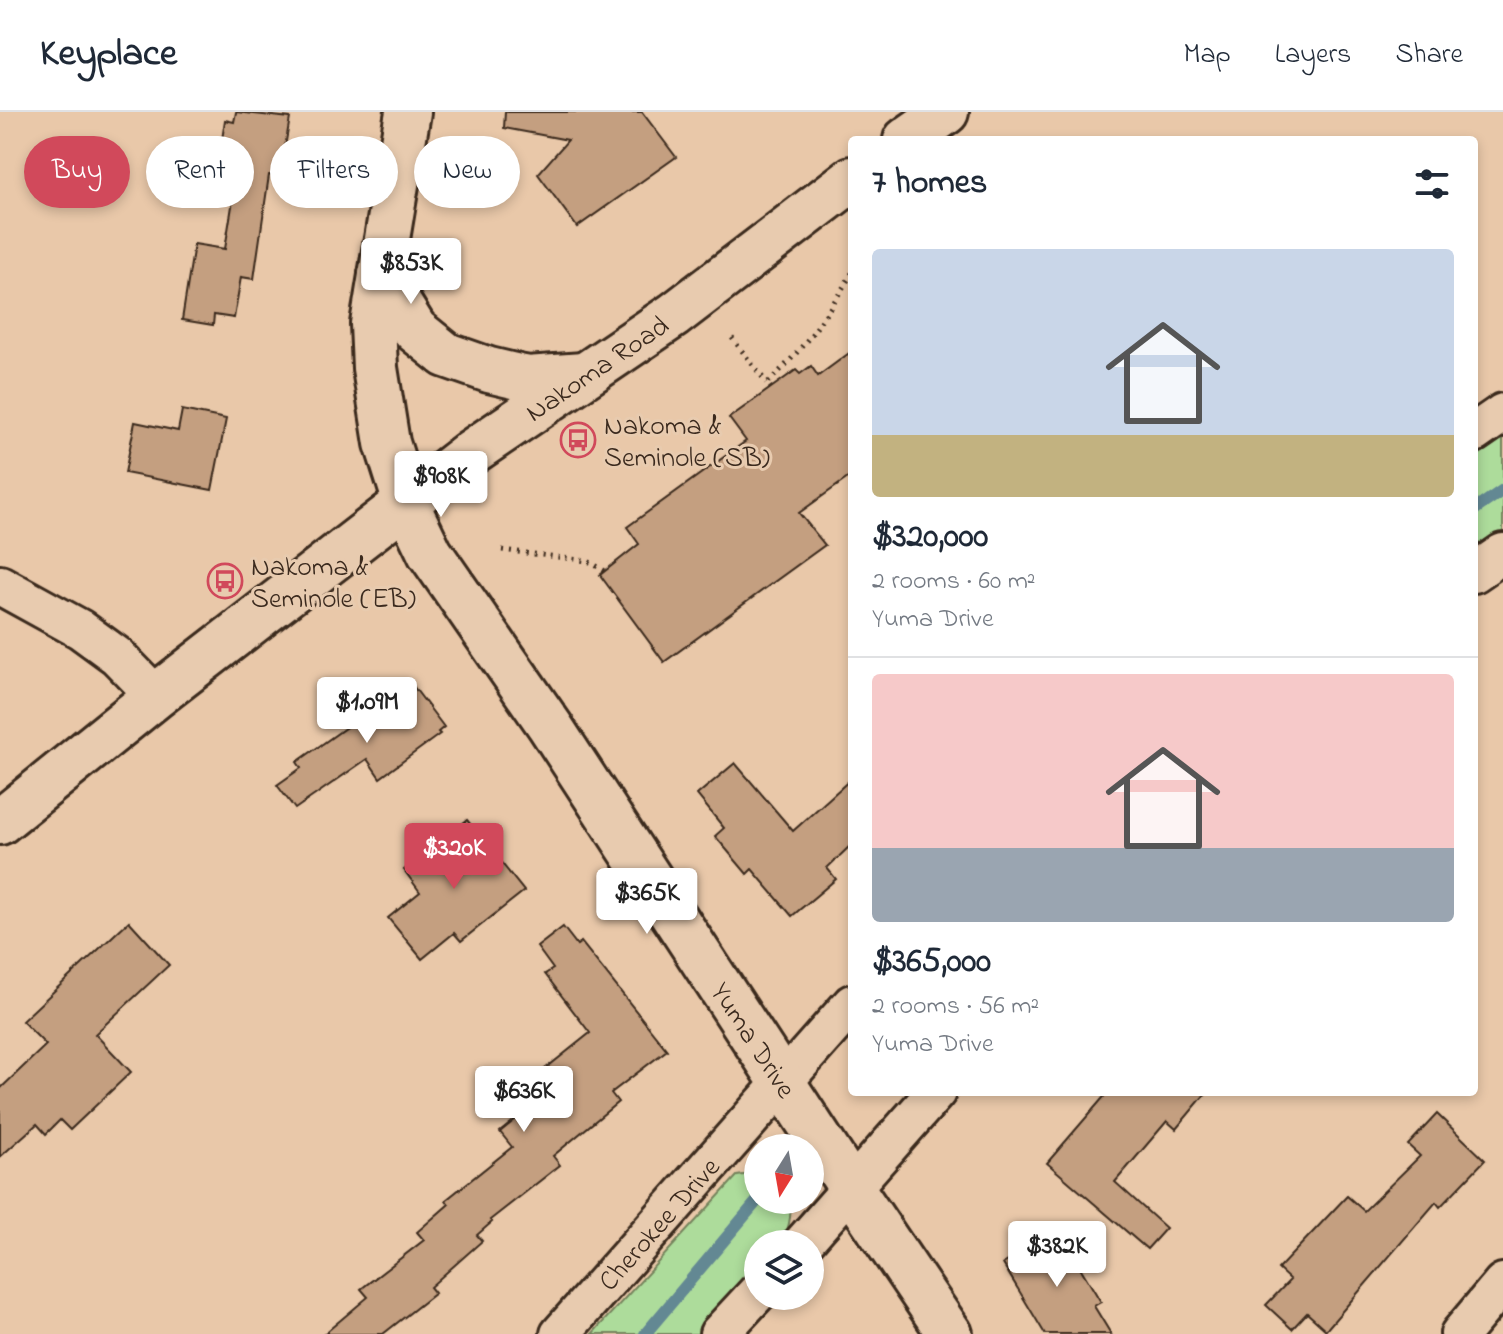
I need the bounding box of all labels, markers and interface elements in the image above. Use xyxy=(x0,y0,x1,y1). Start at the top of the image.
text: Keyplace xyxy=(40,27,177,83)
text: Map xyxy=(1183,35,1231,76)
text: Layers xyxy=(1275,35,1351,76)
text: Share xyxy=(1395,35,1463,76)
chip: Buy xyxy=(24,136,130,208)
chip: Rent xyxy=(146,136,254,208)
chip: Filters xyxy=(270,136,398,208)
chip: New xyxy=(414,136,520,208)
text: 7 homes xyxy=(872,159,987,209)
icon: filters xyxy=(1410,162,1454,206)
pin: $853K xyxy=(355,238,467,306)
text: $853K xyxy=(379,245,443,283)
icon: home xyxy=(1091,301,1235,445)
street label: Nakoma Road xyxy=(518,307,679,434)
place label: Nakoma & Seminole (SB) xyxy=(604,407,770,480)
bus stop icon: Nakoma & Seminole (SB) xyxy=(559,421,597,459)
pin: $908K xyxy=(385,451,497,519)
text: $908K xyxy=(412,458,470,496)
text: $320,000 xyxy=(872,513,988,563)
place label: Nakoma & Seminole (EB) xyxy=(251,548,416,621)
bus stop icon: Nakoma & Seminole (EB) xyxy=(206,562,244,600)
text: 2 rooms · 60 m² xyxy=(872,563,1036,601)
text: Yuma Drive xyxy=(872,601,994,639)
pin: $1.09M xyxy=(302,677,432,745)
text: $1.09M xyxy=(335,684,399,722)
icon: home xyxy=(1091,726,1235,870)
pin: $320K xyxy=(398,823,510,891)
text: $320K xyxy=(422,830,486,868)
pin: $365K xyxy=(591,868,703,936)
text: $365K xyxy=(614,875,680,913)
text: $365,000 xyxy=(872,938,991,988)
street label: Yuma Drive xyxy=(698,975,805,1108)
text: 2 rooms · 56 m² xyxy=(872,988,1039,1026)
text: Yuma Drive xyxy=(872,1026,994,1064)
pin: $636K xyxy=(468,1066,580,1134)
text: $636K xyxy=(493,1073,555,1111)
north arrow xyxy=(744,1134,824,1214)
map controls xyxy=(744,1134,824,1310)
street label: Cherokee Drive xyxy=(590,1149,732,1301)
pin: $382K xyxy=(1001,1221,1113,1289)
text: $382K xyxy=(1026,1228,1088,1266)
button: layers xyxy=(744,1230,824,1310)

